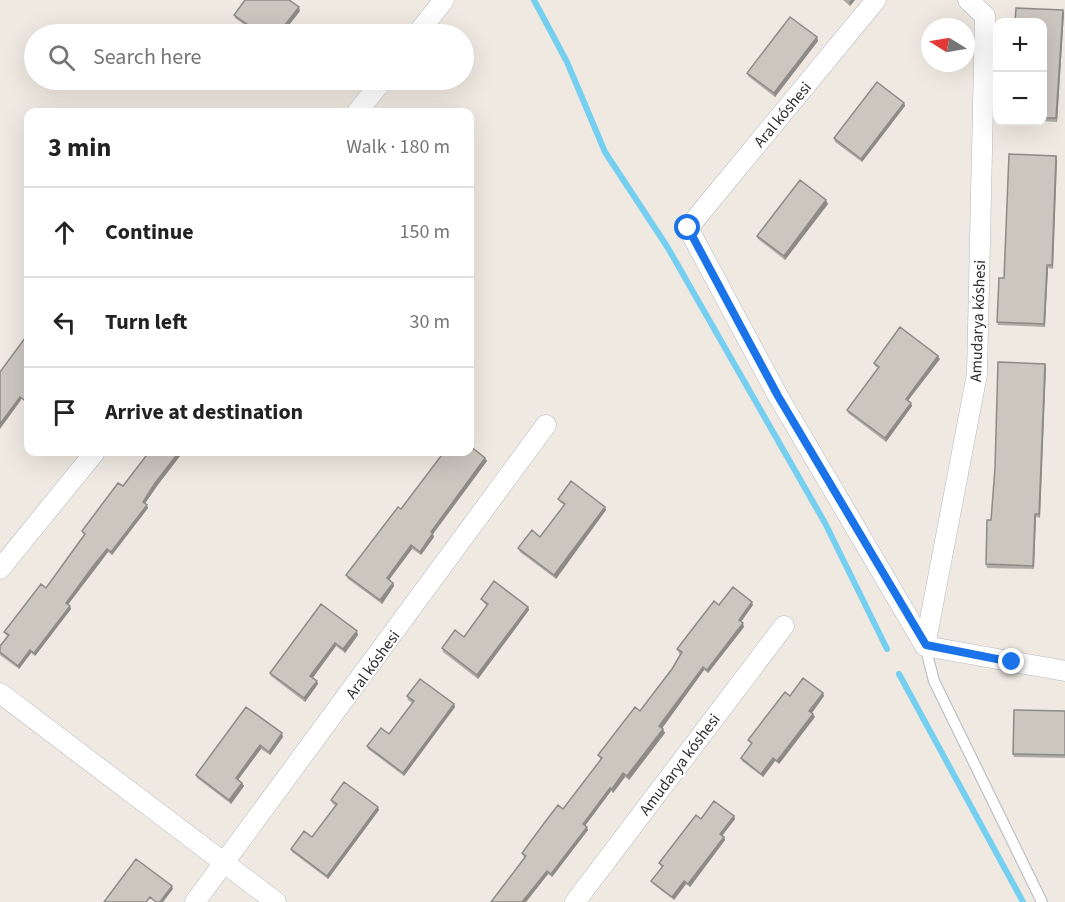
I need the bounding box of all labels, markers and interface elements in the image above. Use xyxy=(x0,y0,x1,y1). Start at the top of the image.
north arrow xyxy=(921,18,975,72)
map controls xyxy=(993,18,1047,126)
button: + xyxy=(993,18,1047,72)
search box xyxy=(24,24,474,90)
icon: search xyxy=(45,41,78,74)
text: Search here xyxy=(93,41,201,73)
button: − xyxy=(993,72,1047,126)
street label: Aral kóshesi xyxy=(749,77,817,152)
text: 3 min xyxy=(48,129,111,166)
text: Walk · 180 m xyxy=(346,133,450,161)
route start xyxy=(674,214,700,240)
icon: ahead xyxy=(48,216,81,249)
text: Continue xyxy=(105,216,194,248)
text: 150 m xyxy=(400,218,450,246)
street label: Amudarya kóshesi xyxy=(965,260,991,382)
icon: left xyxy=(48,306,81,339)
text: Turn left xyxy=(105,306,187,338)
text: 30 m xyxy=(410,308,450,336)
icon: arrive xyxy=(48,396,81,429)
text: Arrive at destination xyxy=(105,396,303,428)
street label: Aral kóshesi xyxy=(341,626,405,703)
route end xyxy=(998,648,1024,674)
street label: Amudarya kóshesi xyxy=(634,709,725,820)

